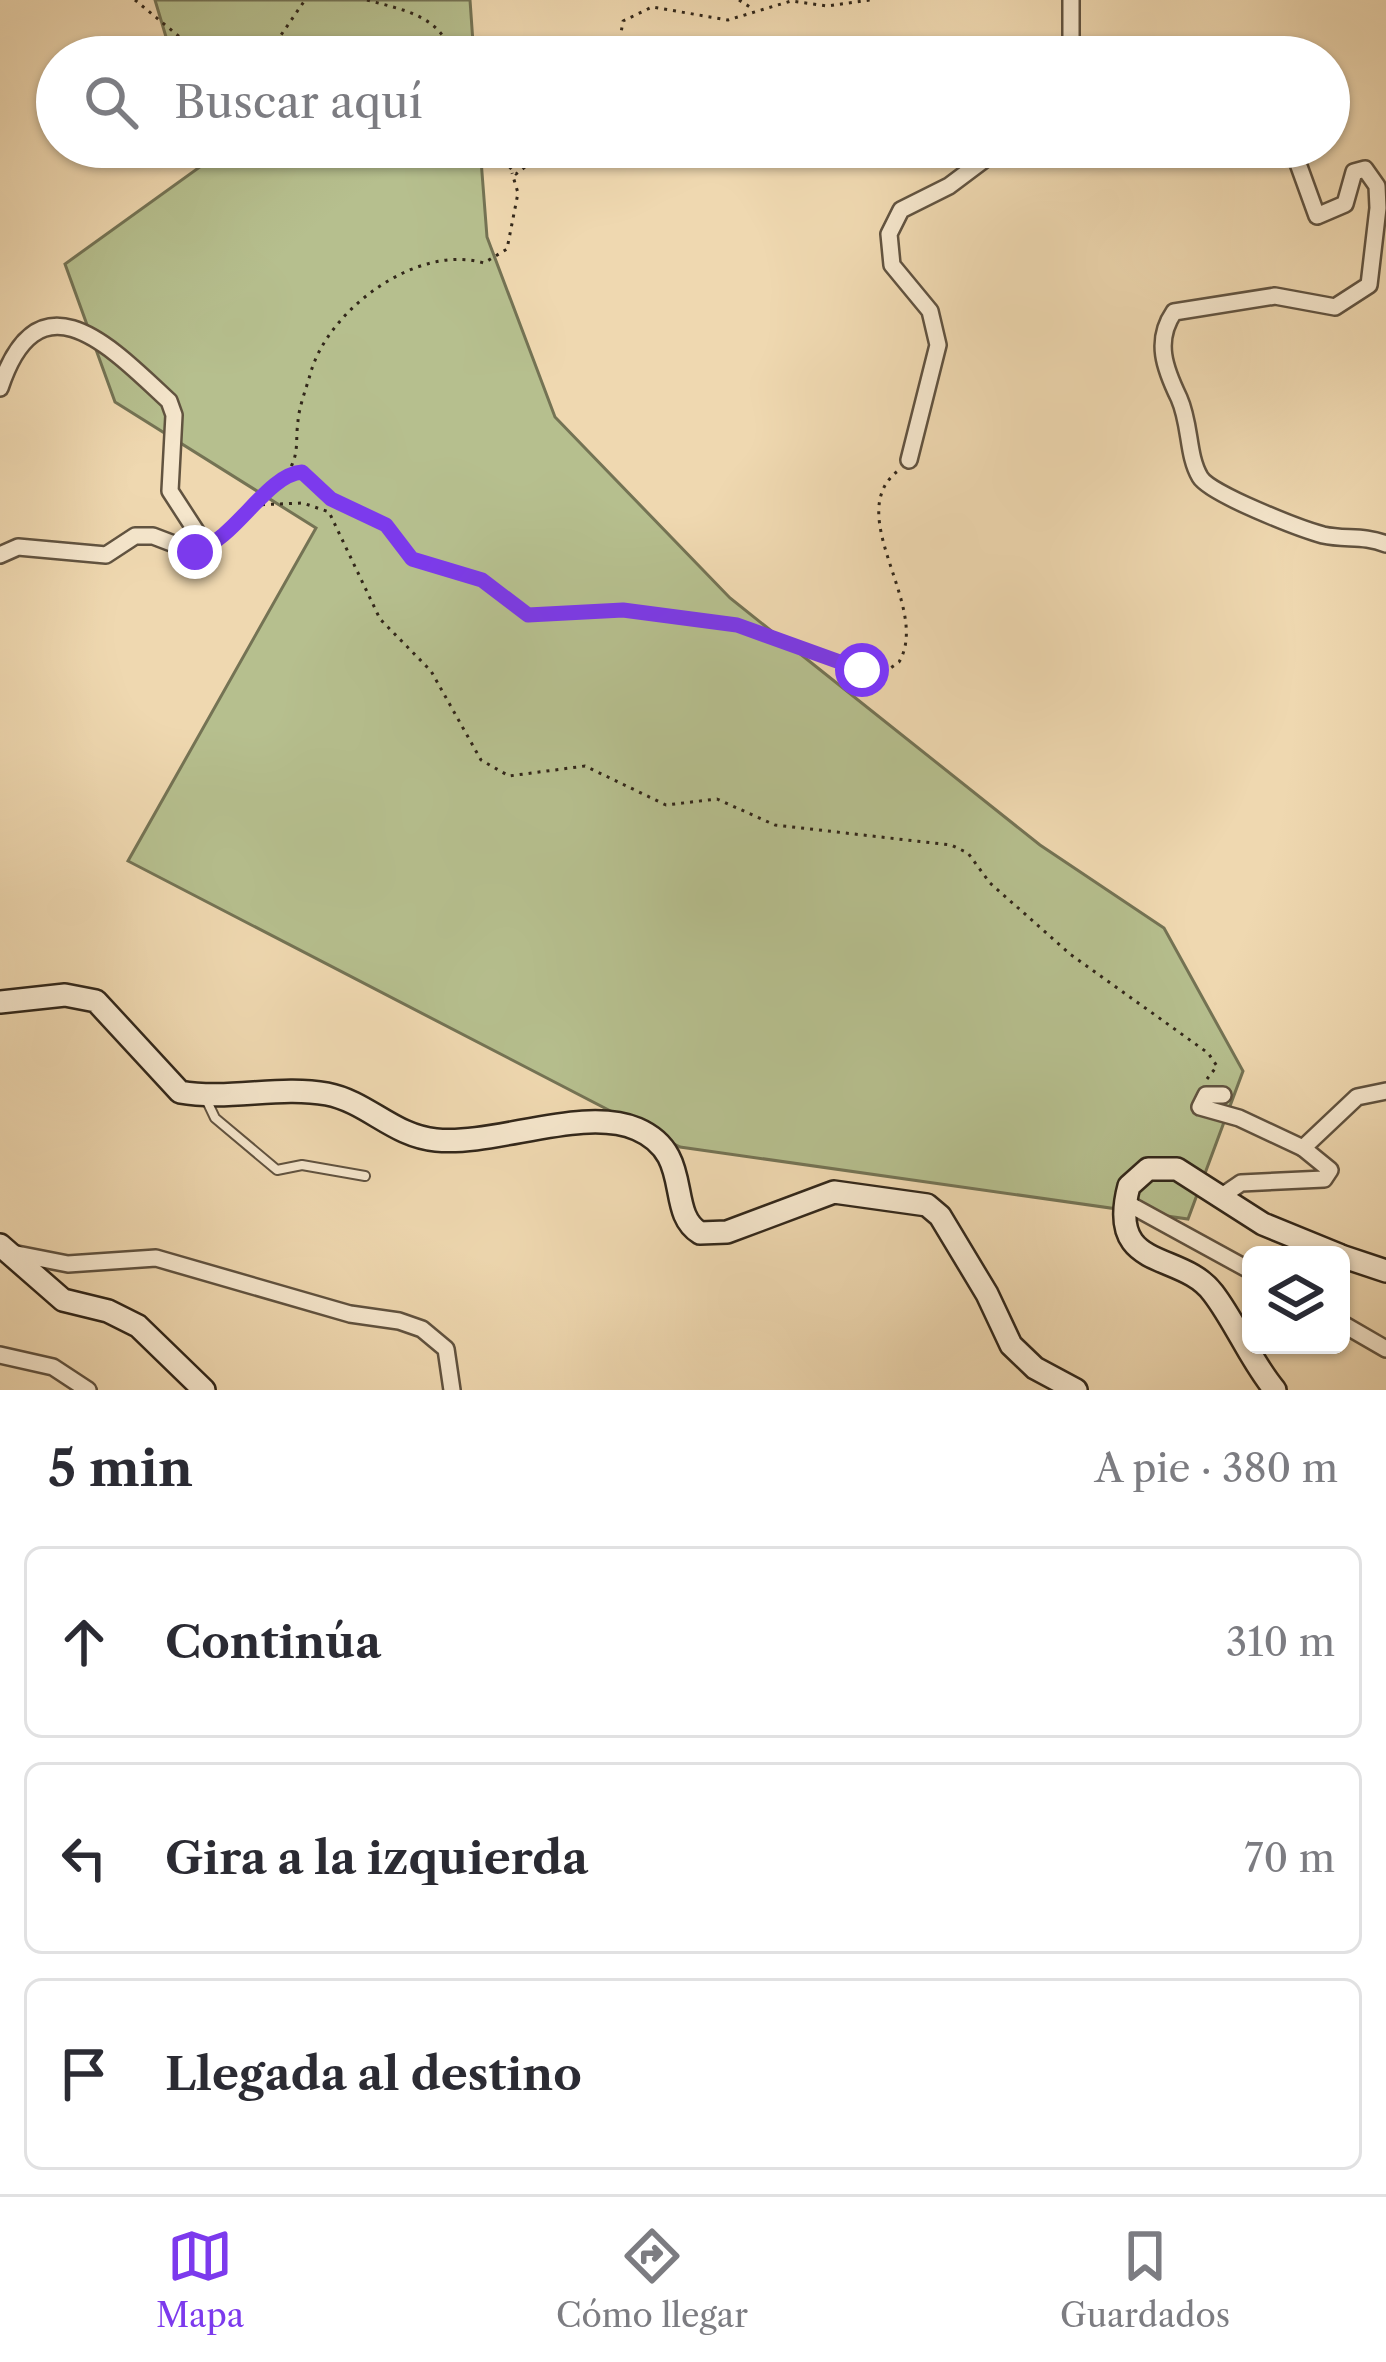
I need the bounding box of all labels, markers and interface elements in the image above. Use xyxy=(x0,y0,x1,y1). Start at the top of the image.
search box xyxy=(36,36,1350,168)
icon: search xyxy=(78,69,144,135)
text: Buscar aquí xyxy=(174,74,423,130)
route end xyxy=(168,525,222,579)
route start xyxy=(835,643,889,697)
map controls xyxy=(1242,1246,1350,1354)
button: layers xyxy=(1242,1246,1350,1354)
text: 5 min xyxy=(48,1437,193,1499)
text: A pie · 380 m xyxy=(1095,1444,1338,1492)
icon: ahead xyxy=(51,1609,117,1675)
text: Continúa xyxy=(165,1614,381,1670)
text: 310 m xyxy=(1226,1618,1335,1666)
icon: left xyxy=(51,1825,117,1891)
text: Gira a la izquierda xyxy=(165,1830,588,1886)
text: 70 m xyxy=(1244,1834,1335,1882)
icon: arrive xyxy=(51,2041,117,2107)
text: Llegada al destino xyxy=(165,2046,582,2102)
tab: Mapa xyxy=(156,2223,244,2336)
tab: Cómo llegar xyxy=(556,2223,748,2336)
tab: Guardados xyxy=(1060,2223,1230,2336)

